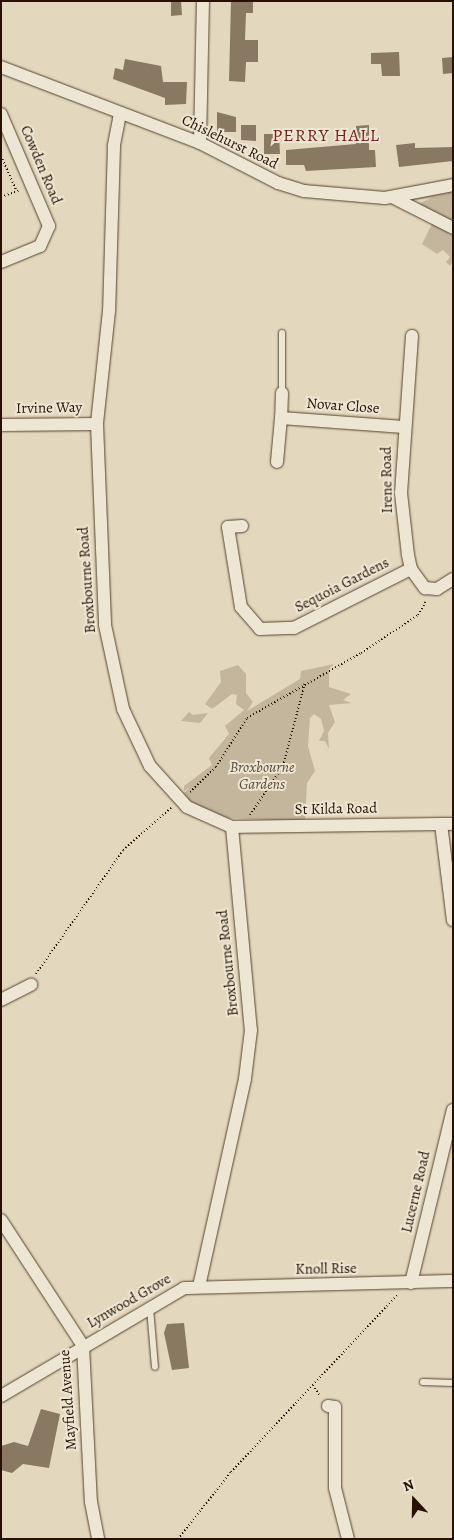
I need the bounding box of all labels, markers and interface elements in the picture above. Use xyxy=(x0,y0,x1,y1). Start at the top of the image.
street label: Chislehurst Road xyxy=(179,111,281,173)
street label: Cowden Road xyxy=(16,123,66,207)
district label: PERRY HALL xyxy=(271,124,381,146)
street label: Novar Close xyxy=(306,394,380,418)
street label: Irvine Way xyxy=(16,398,82,418)
street label: Irene Road xyxy=(377,446,397,514)
street label: Broxbourne Road xyxy=(74,526,100,634)
street label: Sequoia Gardens xyxy=(292,554,392,616)
park label: Broxbourne Gardens xyxy=(230,758,294,793)
street label: St Kilda Road xyxy=(295,799,377,819)
street label: Broxbourne Road xyxy=(213,909,243,1017)
street label: Lucerne Road xyxy=(398,1149,434,1235)
street label: Knoll Rise xyxy=(295,1259,357,1279)
street label: Lynwood Grove xyxy=(84,1270,174,1332)
street label: Mayfield Avenue xyxy=(56,1349,80,1451)
north arrow xyxy=(389,1475,439,1525)
text: N xyxy=(400,1475,417,1496)

